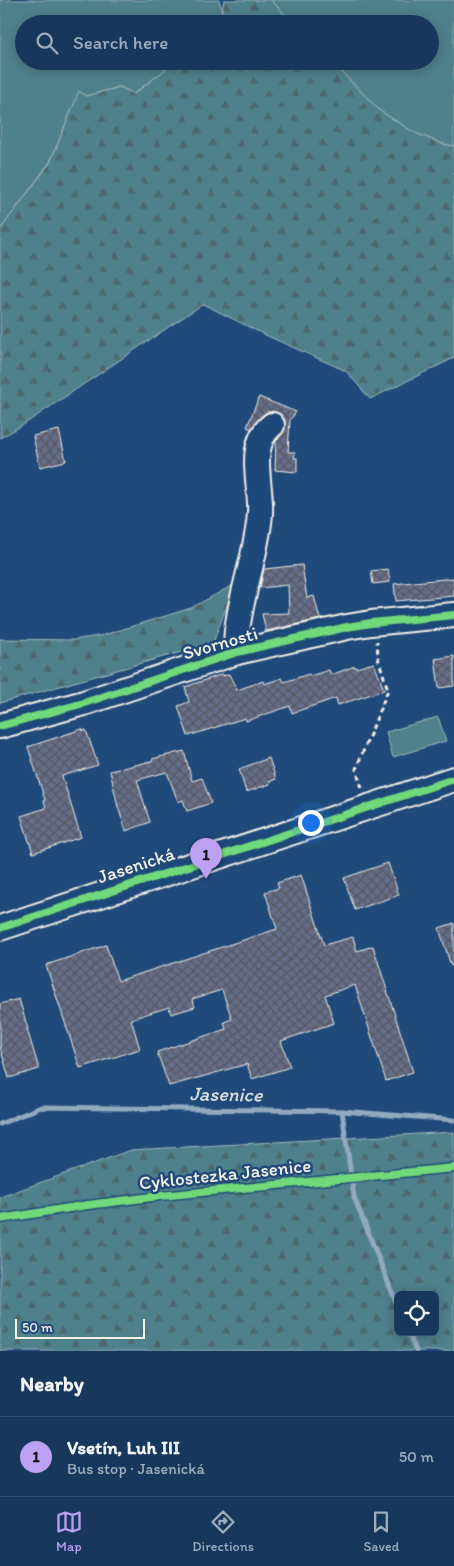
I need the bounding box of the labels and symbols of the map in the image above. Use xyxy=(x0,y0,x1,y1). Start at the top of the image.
street label: Svornosti xyxy=(180,621,260,665)
your location xyxy=(298,810,324,836)
pin: 1 xyxy=(190,838,222,879)
street label: Jasenická xyxy=(94,842,178,888)
water label: Jasenice xyxy=(189,1081,264,1107)
street label: Cyklostezka Jasenice xyxy=(138,1154,312,1194)
scale bar xyxy=(15,1316,145,1339)

